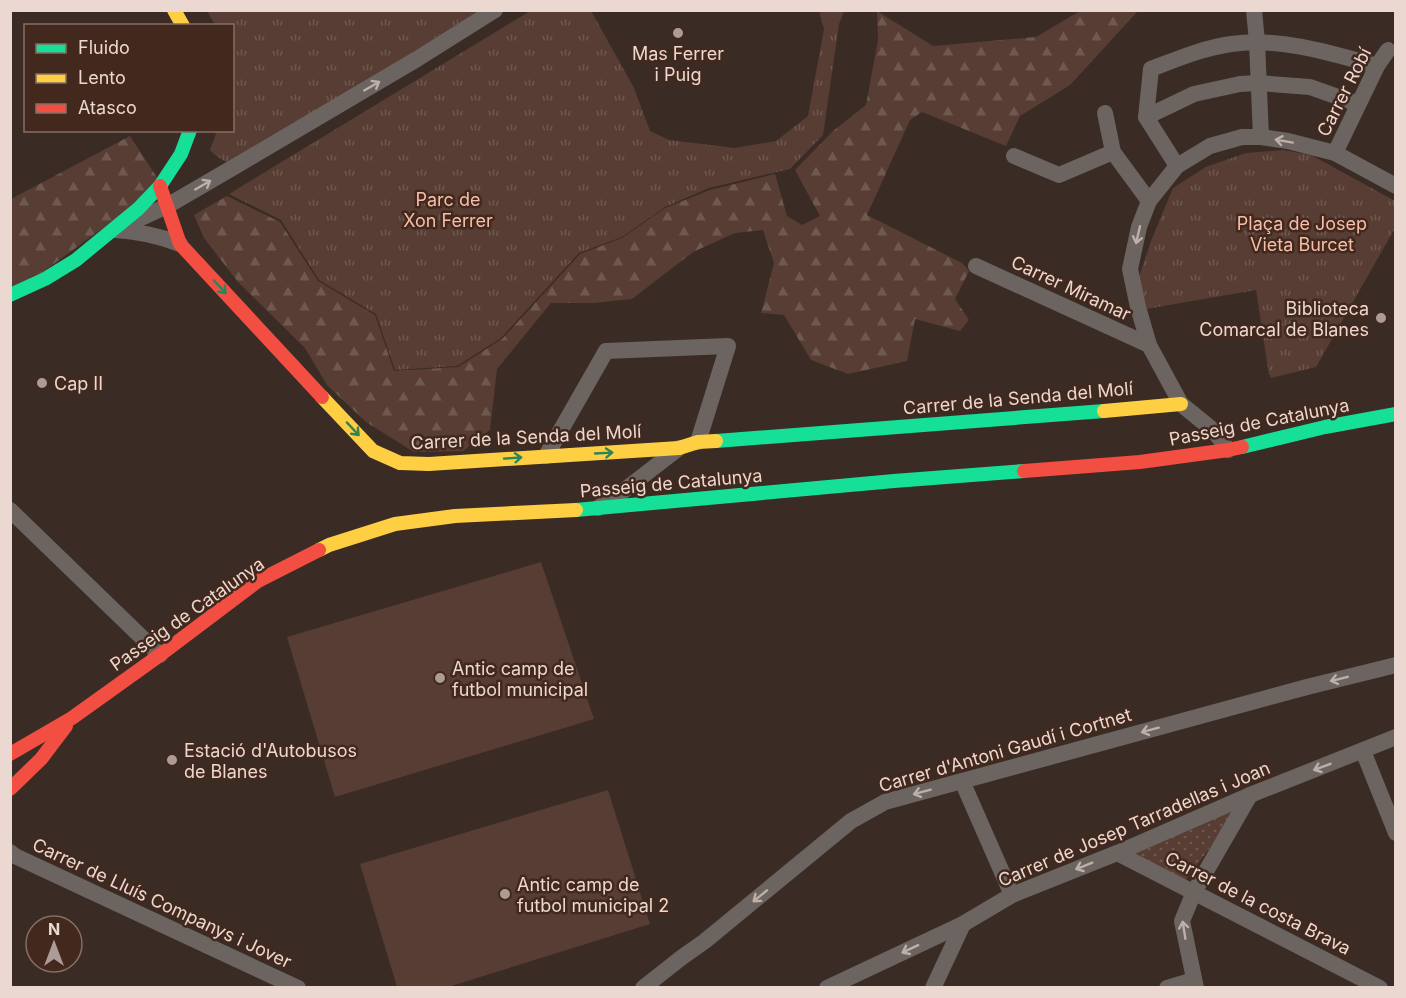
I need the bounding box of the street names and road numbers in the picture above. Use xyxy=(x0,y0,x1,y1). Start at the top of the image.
street label: Carrer Robí xyxy=(1313,44,1376,140)
street label: Carrer Miramar xyxy=(1008,251,1134,325)
street label: Carrer de la Senda del Molí xyxy=(902,377,1135,419)
street label: Passeig de Catalunya xyxy=(1167,394,1351,450)
street label: Carrer de la Senda del Molí xyxy=(410,420,642,454)
street label: Passeig de Catalunya xyxy=(579,465,763,501)
street label: Passeig de Catalunya xyxy=(106,553,268,675)
street label: Carrer d'Antoni Gaudí i Cortnet xyxy=(876,704,1134,796)
street label: Carrer de Josep Tarradellas i Joan xyxy=(995,757,1273,891)
street label: Carrer de Lluís Companys i Jover xyxy=(29,834,295,972)
street label: Carrer de la costa Brava xyxy=(1162,847,1354,959)

